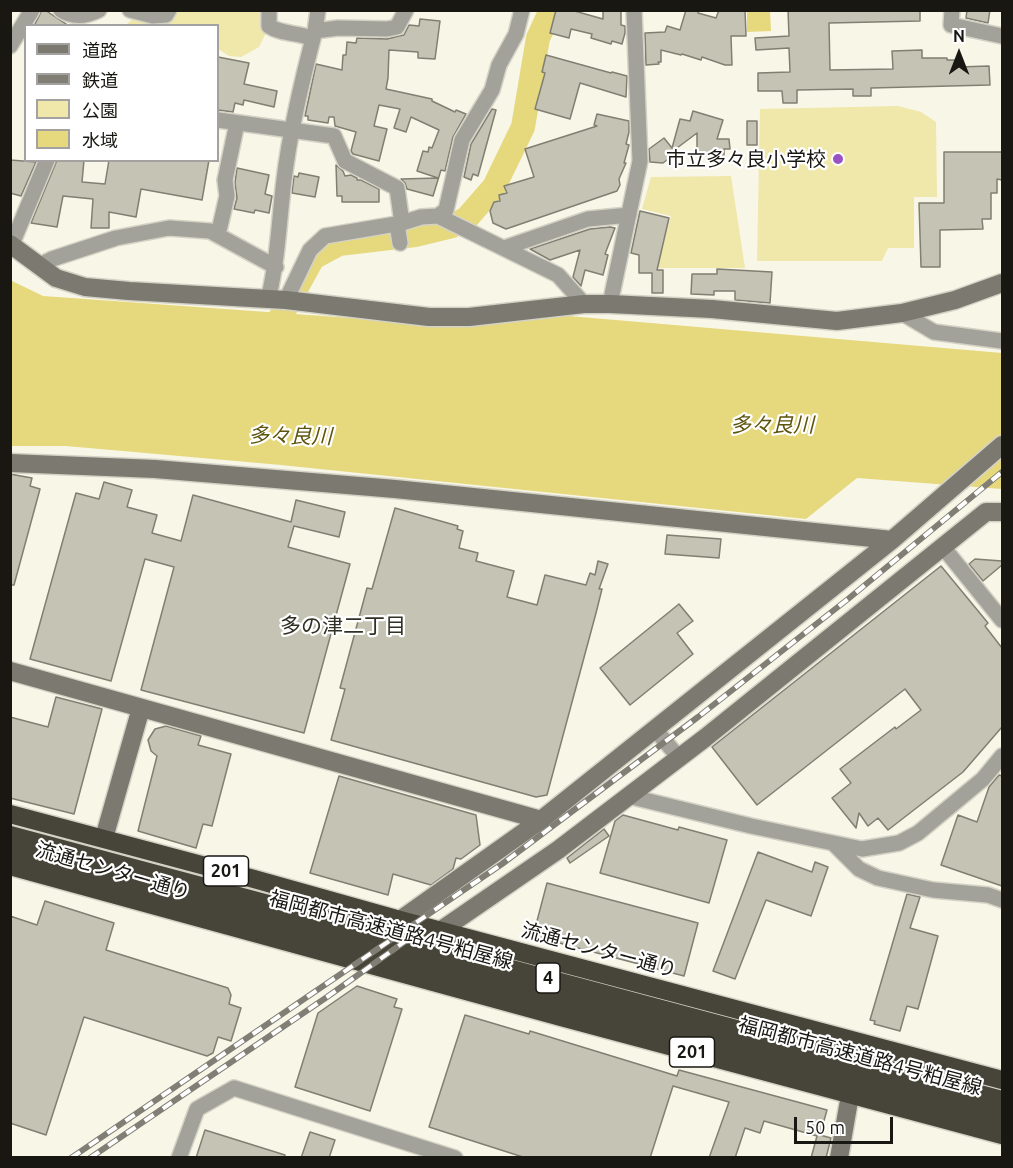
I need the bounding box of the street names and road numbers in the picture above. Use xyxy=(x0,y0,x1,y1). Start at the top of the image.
street label: 流通センター通り xyxy=(33,837,193,905)
road number: 201 xyxy=(204,856,248,886)
street label: 福岡都市高速道路4号粕屋線 xyxy=(267,886,515,974)
street label: 流通センター通り xyxy=(519,918,679,982)
road number: 4 xyxy=(536,963,560,993)
street label: 福岡都市高速道路4号粕屋線 xyxy=(736,1012,984,1100)
road number: 201 xyxy=(670,1037,714,1067)

